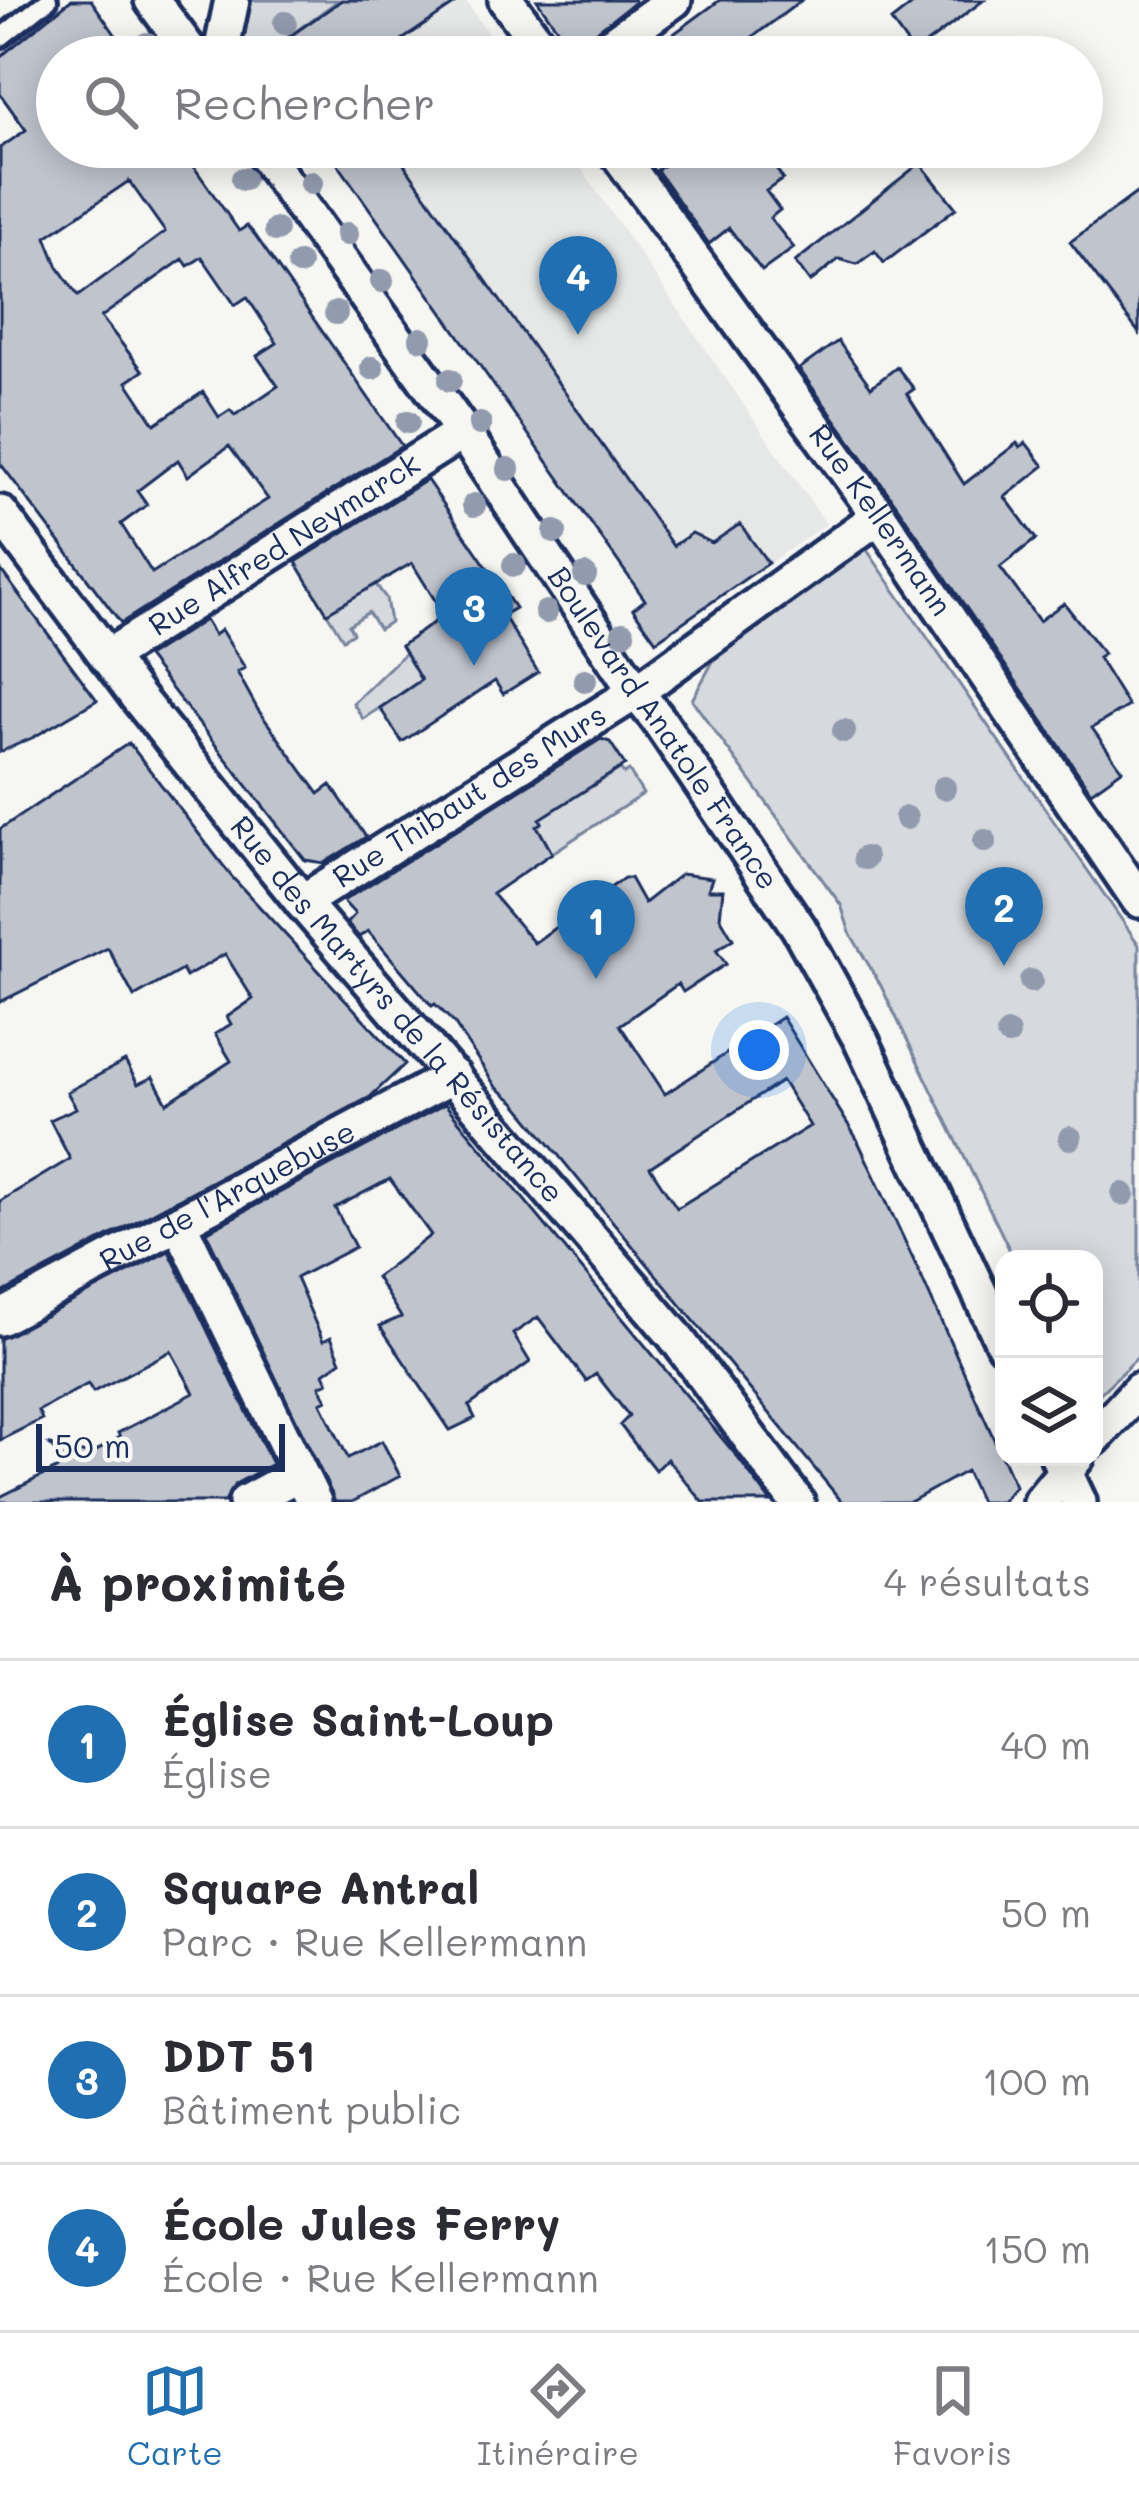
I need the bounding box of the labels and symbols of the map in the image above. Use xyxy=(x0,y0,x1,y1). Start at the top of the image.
pin: 4 xyxy=(539,236,617,335)
street label: Rue Kellermann xyxy=(801,415,963,623)
street label: Rue Alfred Neymarck xyxy=(140,442,427,644)
street label: Boulevard Anatole France xyxy=(540,558,789,897)
pin: 3 xyxy=(435,567,513,666)
street label: Rue Thibaut des Murs xyxy=(324,694,613,896)
street label: Rue des Martyrs de la Résistance xyxy=(222,807,574,1211)
pin: 2 xyxy=(965,867,1043,966)
pin: 1 xyxy=(557,880,635,979)
your location xyxy=(729,1020,789,1080)
street label: Rue de l'Arquebuse xyxy=(92,1110,361,1279)
scale bar xyxy=(36,1418,285,1471)

